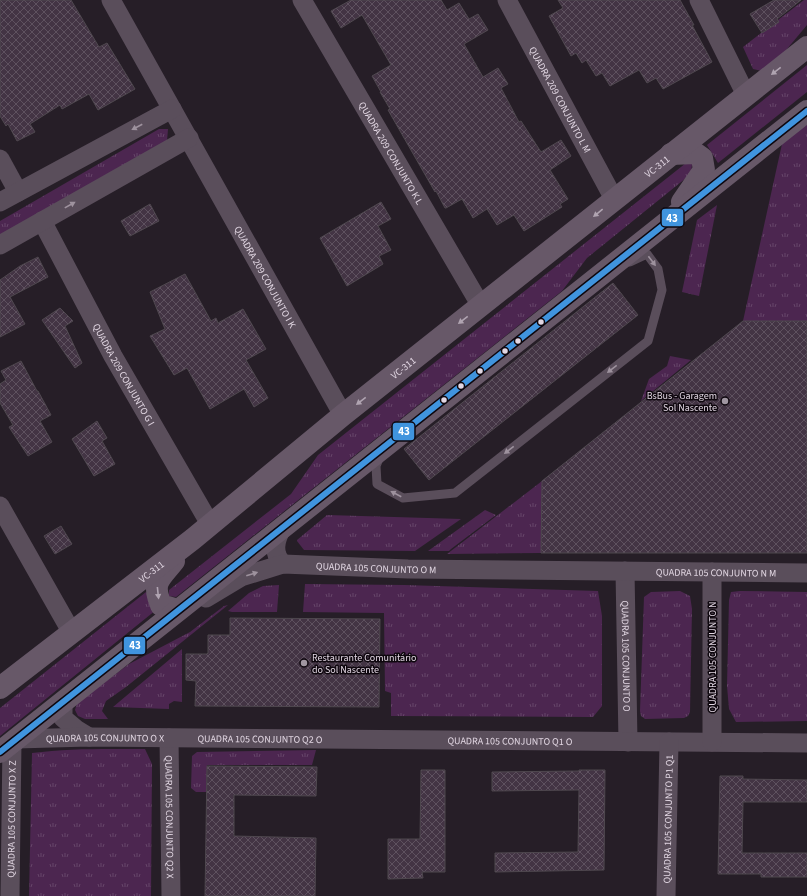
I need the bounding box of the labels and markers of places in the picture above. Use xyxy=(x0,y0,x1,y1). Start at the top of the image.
unlabelled marker xyxy=(536,317,546,327)
unlabelled marker xyxy=(513,336,523,346)
unlabelled marker xyxy=(500,346,510,356)
unlabelled marker xyxy=(475,366,485,376)
unlabelled marker xyxy=(456,381,466,391)
place label: BsBus - Garagem Sol Nascente xyxy=(647,389,717,415)
unlabelled marker xyxy=(439,395,449,405)
marker: BsBus - Garagem Sol Nascente xyxy=(720,396,730,406)
place label: Restaurante Comunitário do Sol Nascente xyxy=(312,651,416,677)
marker: Restaurante Comunitário do Sol Nascente xyxy=(299,658,309,668)

